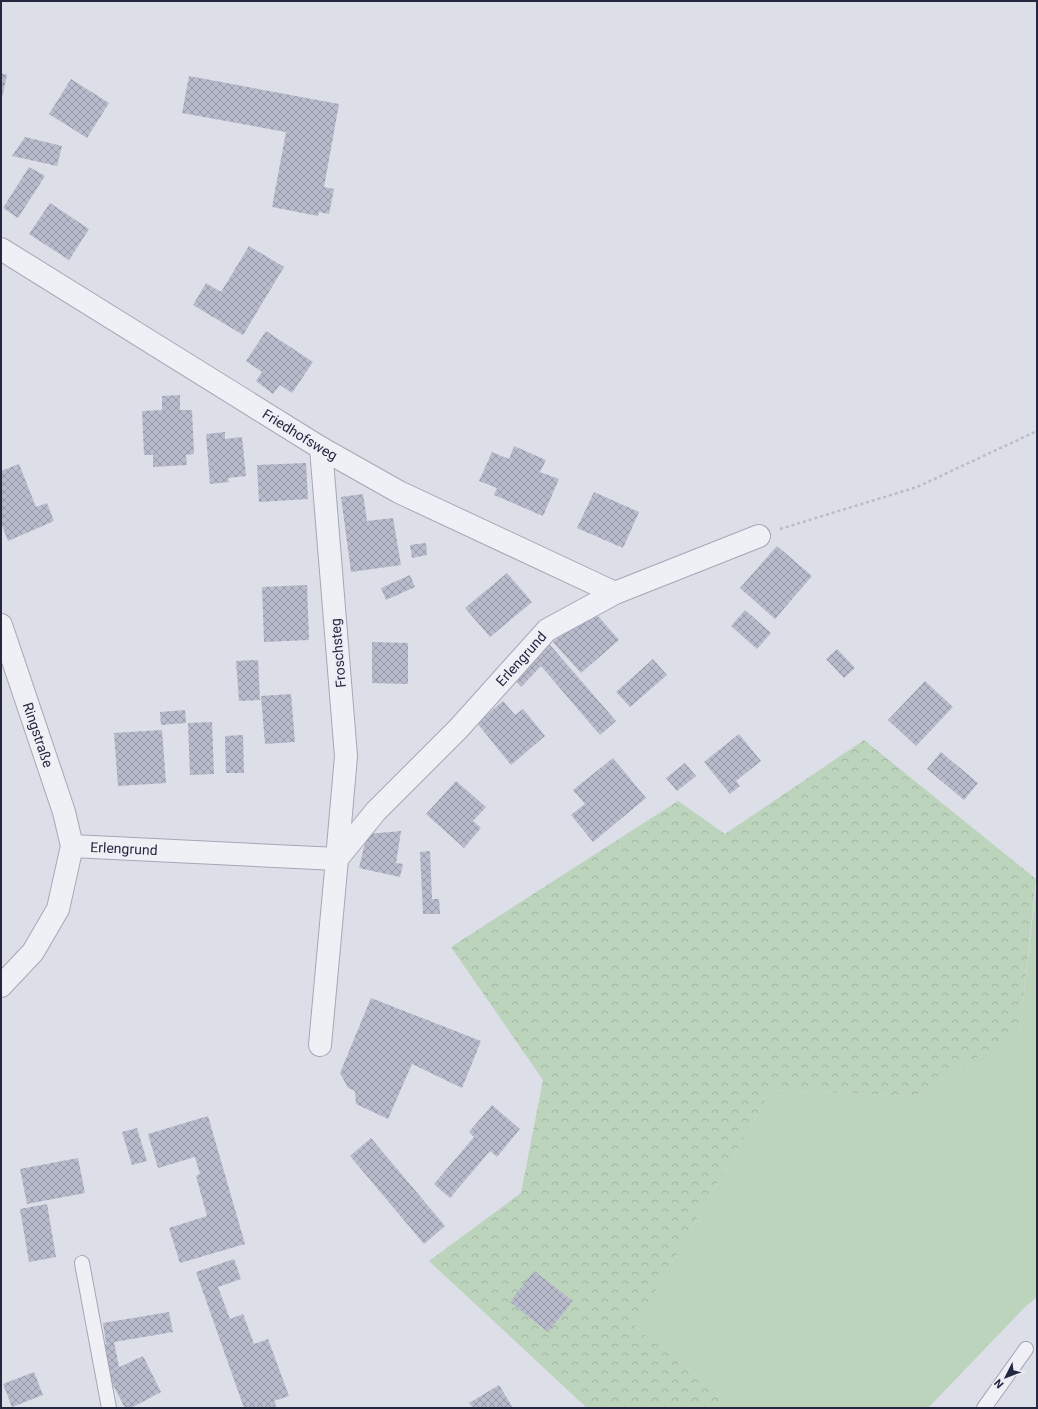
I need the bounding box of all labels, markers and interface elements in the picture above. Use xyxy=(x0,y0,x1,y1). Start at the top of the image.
street label: Friedhofsweg xyxy=(260,406,340,464)
street label: Froschsteg xyxy=(327,618,349,688)
street label: Erlengrund xyxy=(493,628,550,689)
street label: Ringstraße xyxy=(20,700,56,769)
street label: Erlengrund xyxy=(90,839,158,858)
north arrow xyxy=(986,1357,1026,1397)
text: N xyxy=(991,1376,1006,1391)

